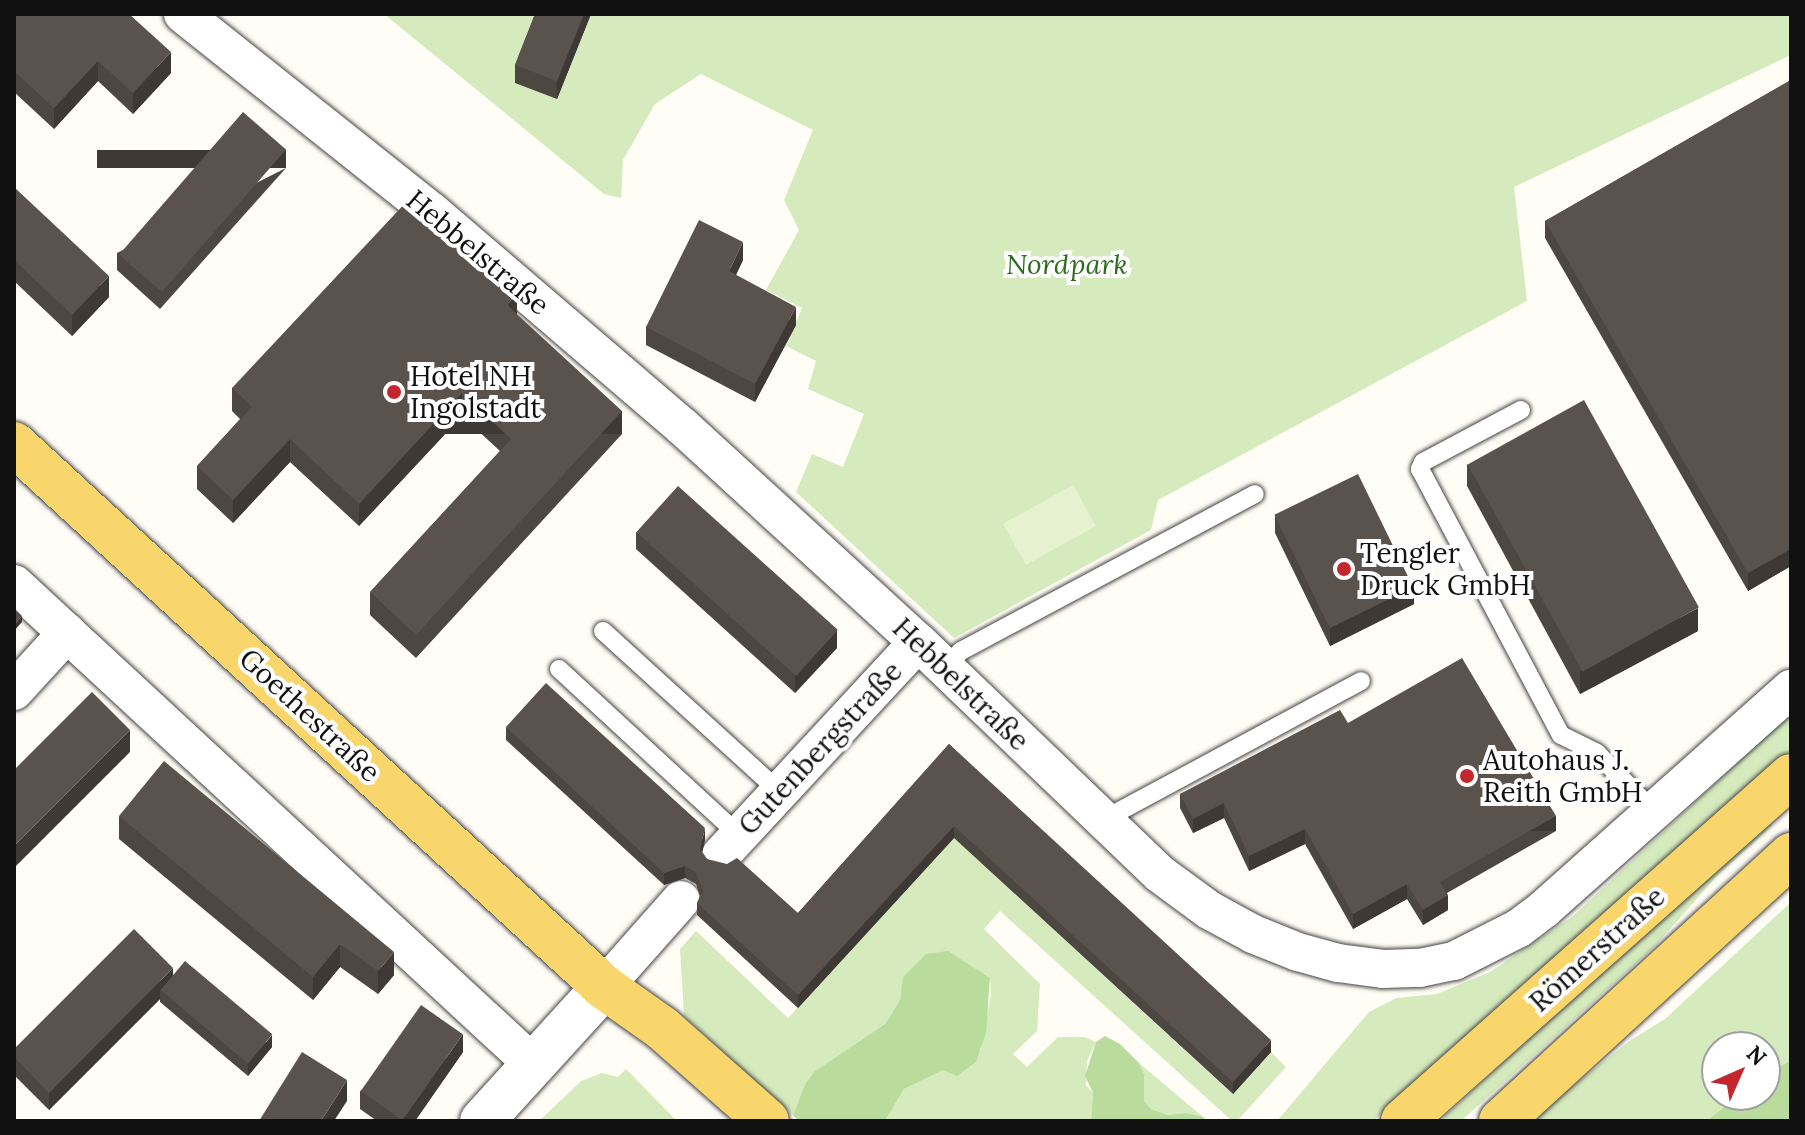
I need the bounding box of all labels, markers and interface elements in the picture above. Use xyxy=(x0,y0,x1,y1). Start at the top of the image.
street label: Hebbelstraße xyxy=(400,182,556,322)
park label: Nordpark xyxy=(1006,247,1128,281)
place label: Hotel NH Ingolstadt xyxy=(410,359,541,425)
marker: Hotel NH Ingolstadt xyxy=(385,383,403,401)
place label: Tengler Druck GmbH xyxy=(1360,536,1531,602)
marker: Tengler Druck GmbH xyxy=(1335,560,1353,578)
street label: Hebbelstraße xyxy=(886,611,1036,757)
street label: Goethestraße xyxy=(233,641,387,789)
street label: Gutenbergstraße xyxy=(731,654,909,842)
place label: Autohaus J. Reith GmbH xyxy=(1483,743,1643,809)
marker: Autohaus J. Reith GmbH xyxy=(1458,767,1476,785)
street label: Römerstraße xyxy=(1522,879,1672,1019)
north arrow xyxy=(1701,1031,1781,1111)
text: N xyxy=(1741,1040,1772,1071)

